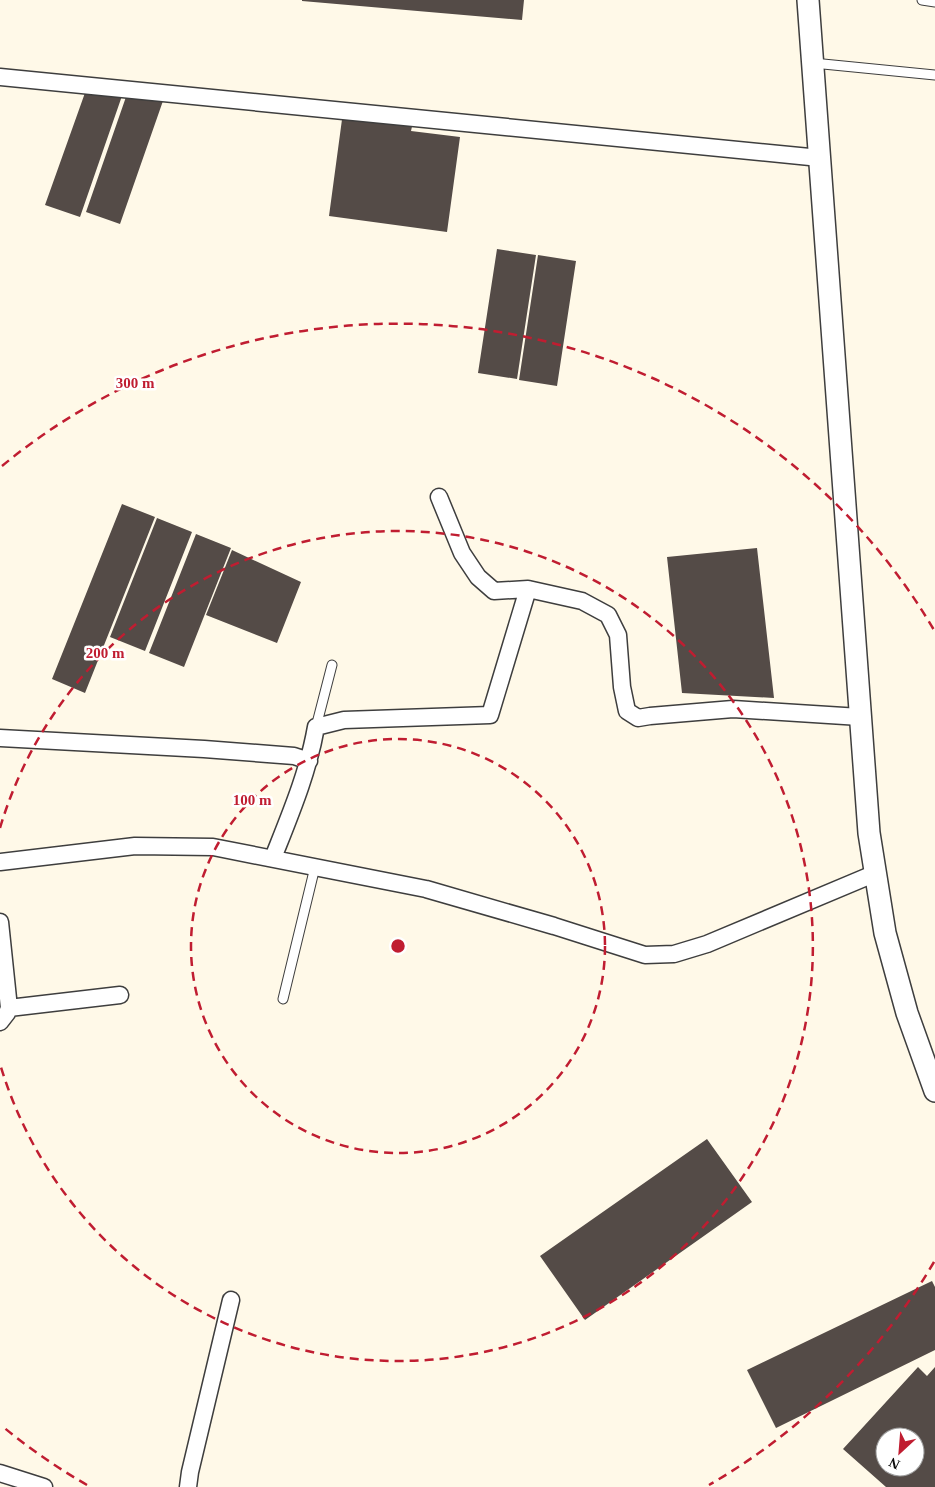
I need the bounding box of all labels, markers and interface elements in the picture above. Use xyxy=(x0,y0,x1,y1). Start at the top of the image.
text: 300 m xyxy=(116,375,155,391)
text: 200 m xyxy=(86,645,125,661)
text: 100 m xyxy=(233,792,272,808)
centre of rings xyxy=(389,937,407,955)
north arrow xyxy=(875,1427,925,1477)
text: N xyxy=(887,1454,902,1472)

